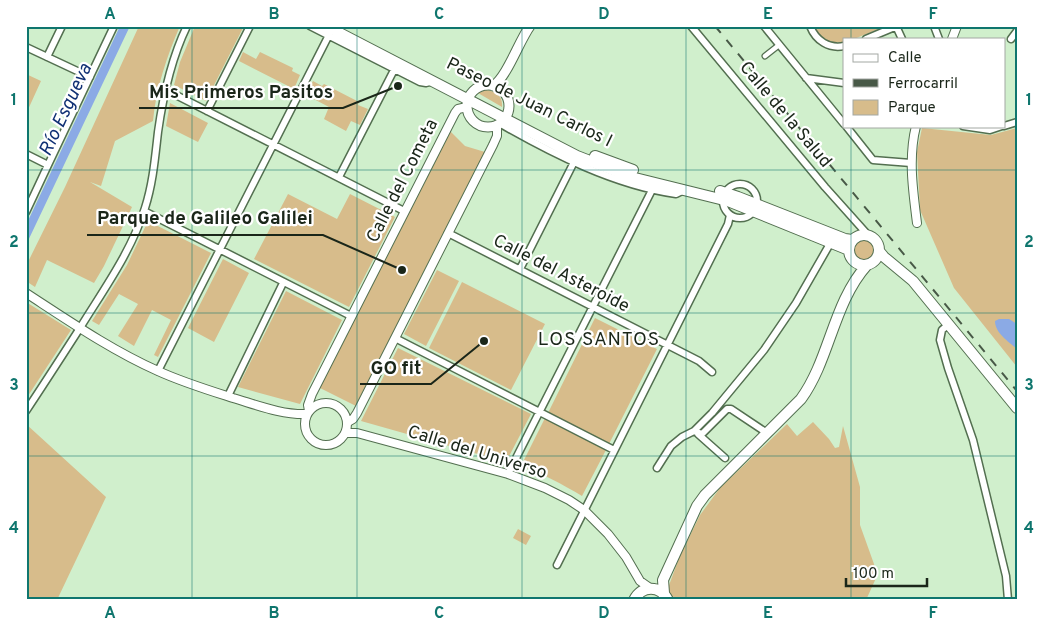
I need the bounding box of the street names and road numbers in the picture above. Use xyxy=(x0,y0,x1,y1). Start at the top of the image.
street label: Paseo de Juan Carlos I xyxy=(442,53,616,153)
street label: Calle de la Salud xyxy=(734,57,836,173)
street label: Calle del Cometa xyxy=(362,115,444,247)
street label: Calle del Asteroide xyxy=(489,230,633,318)
street label: Calle del Universo xyxy=(405,421,549,485)

